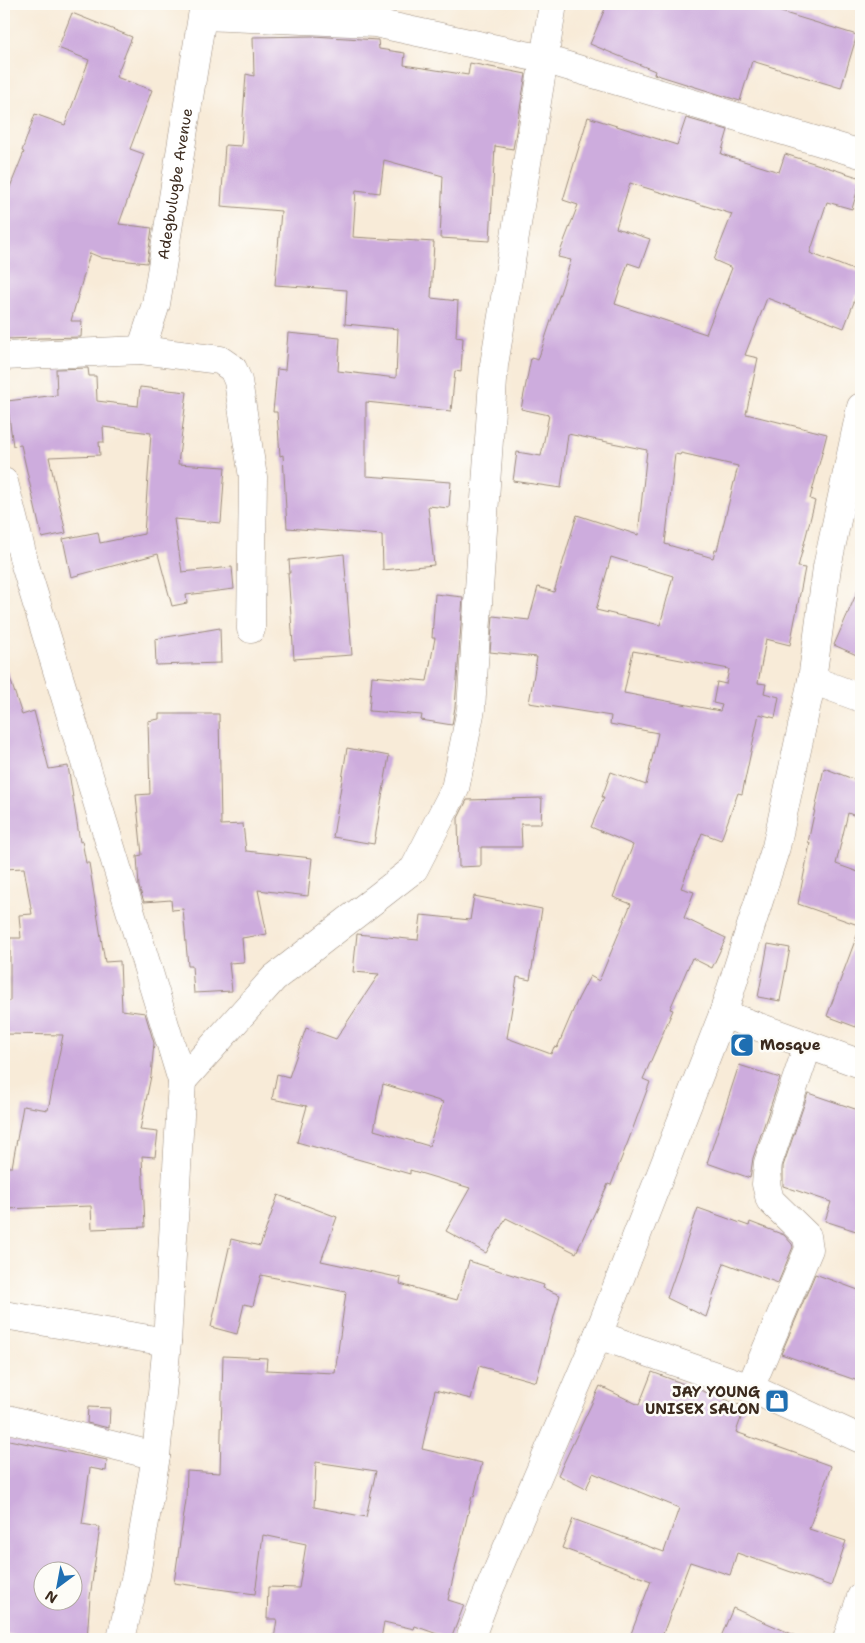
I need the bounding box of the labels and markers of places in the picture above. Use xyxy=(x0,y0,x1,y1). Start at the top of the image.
mosque icon: Mosque xyxy=(729,1032,755,1058)
place label: Mosque xyxy=(760,1035,821,1055)
place label: JAY YOUNG UNISEX SALON xyxy=(645,1382,760,1419)
shop icon: JAY YOUNG UNISEX SALON xyxy=(764,1388,790,1414)

